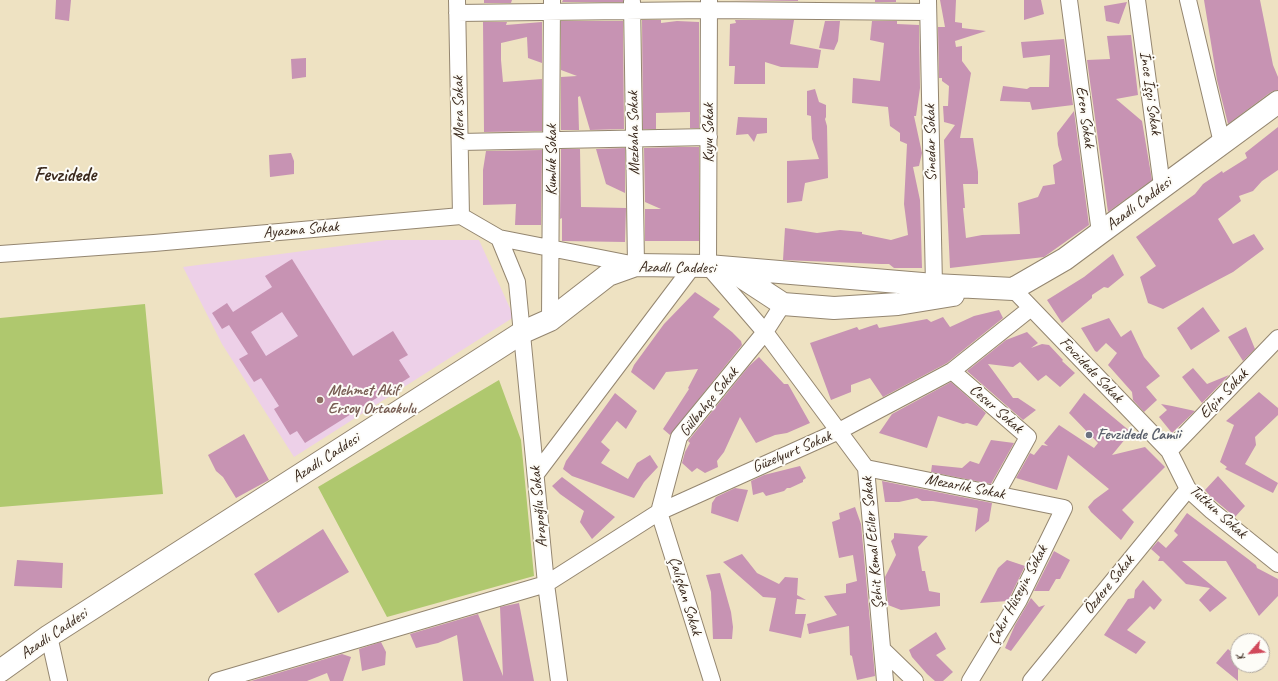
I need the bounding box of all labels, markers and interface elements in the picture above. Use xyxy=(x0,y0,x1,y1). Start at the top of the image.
street label: İnce İşçi Sokak xyxy=(1135,50,1165,136)
street label: Mera Sokak xyxy=(449,76,469,140)
street label: Eren Sokak xyxy=(1071,85,1099,149)
street label: Mezbaha Sokak xyxy=(624,91,644,175)
street label: Kuyu Sokak xyxy=(699,103,719,163)
street label: Sinedar Sokak xyxy=(921,104,941,182)
street label: Kumluk Sokak xyxy=(542,124,562,196)
district label: Fevzidede xyxy=(34,164,96,188)
street label: Azadlı Caddesi xyxy=(1102,173,1176,235)
street label: Ayazma Sokak xyxy=(262,217,340,243)
street label: Azadlı Caddesi xyxy=(638,258,716,278)
street label: Fevzidede Sokak xyxy=(1055,333,1127,407)
street label: Gülbahçe Sokak xyxy=(675,363,743,441)
street label: Elçin Sokak xyxy=(1195,365,1253,423)
street label: Cesur Sokak xyxy=(965,380,1027,438)
place label: Mehmet Akif Ersoy Ortaokulu xyxy=(328,381,416,419)
marker: Mehmet Akif Ersoy Ortaokulu xyxy=(315,395,325,405)
place label: Fevzidede Camii xyxy=(1097,425,1181,445)
street label: Güzelyurt Sokak xyxy=(749,427,835,477)
street label: Azadlı Caddesi xyxy=(288,429,364,487)
marker: Fevzidede Camii xyxy=(1084,430,1094,440)
street label: Arapoğlu Sokak xyxy=(526,465,552,549)
street label: Mezarlık Sokak xyxy=(924,470,1006,504)
street label: Şehit Kemal Etiler Sokak xyxy=(858,476,888,610)
street label: Tutkun Sokak xyxy=(1185,481,1251,543)
street label: Çakır Hüseyin Sokak xyxy=(984,542,1052,648)
street label: Özdere Sokak xyxy=(1079,552,1139,618)
street label: Çalışkan Sokak xyxy=(664,554,706,638)
street label: Azadlı Caddesi xyxy=(17,605,91,663)
north arrow xyxy=(1230,633,1270,673)
text: K xyxy=(1233,652,1248,664)

